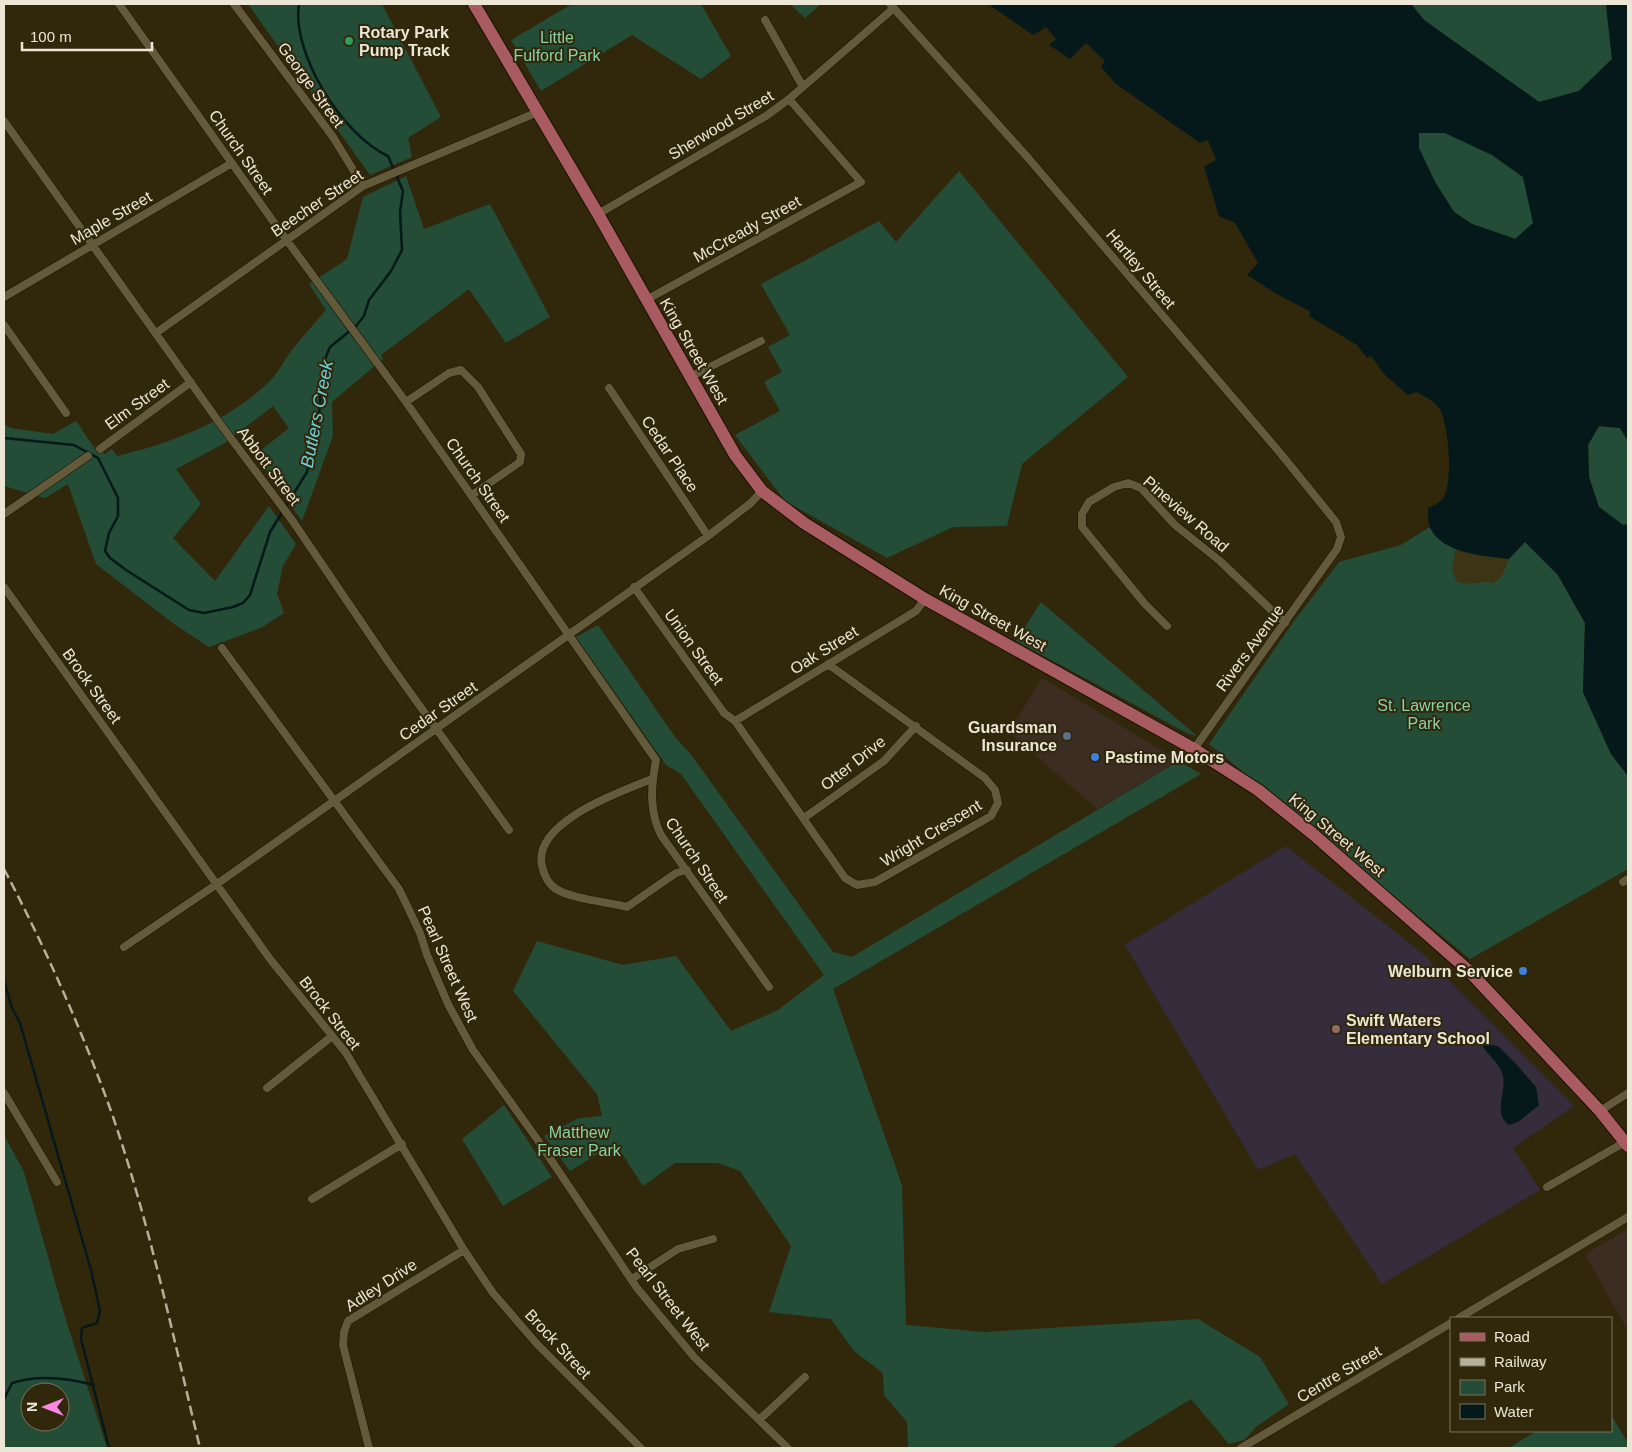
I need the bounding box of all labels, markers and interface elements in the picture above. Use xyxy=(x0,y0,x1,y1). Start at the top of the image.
scale bar xyxy=(22,20,152,52)
place label: Rotary Park Pump Track xyxy=(359,24,450,59)
text: 100 m xyxy=(30,28,72,45)
park label: Little Fulford Park xyxy=(513,29,602,64)
marker: Rotary Park Pump Track xyxy=(343,35,355,47)
street label: George Street xyxy=(275,39,348,131)
street label: Sherwood Street xyxy=(666,87,777,163)
street label: Church Street xyxy=(206,107,277,198)
street label: Beecher Street xyxy=(268,166,366,240)
street label: Maple Street xyxy=(67,188,155,248)
street label: McCready Street xyxy=(690,192,804,266)
street label: Hartley Street xyxy=(1103,226,1179,312)
street label: King Street West xyxy=(657,295,732,408)
water label: Butlers Creek xyxy=(297,358,337,469)
street label: Elm Street xyxy=(102,375,173,433)
street label: Cedar Place xyxy=(638,413,702,495)
street label: Abbott Street xyxy=(234,424,304,509)
street label: Church Street xyxy=(443,435,514,526)
street label: Pineview Road xyxy=(1140,473,1232,555)
street label: King Street West xyxy=(937,582,1050,655)
street label: Rivers Avenue xyxy=(1213,601,1287,695)
street label: Union Street xyxy=(661,606,727,688)
street label: Oak Street xyxy=(787,622,861,677)
street label: Brock Street xyxy=(59,645,125,727)
street label: Cedar Street xyxy=(396,678,480,744)
park label: St. Lawrence Park xyxy=(1377,697,1471,732)
place label: Guardsman Insurance xyxy=(968,719,1057,754)
marker: Guardsman Insurance xyxy=(1061,730,1073,742)
street label: Otter Drive xyxy=(817,732,889,794)
place label: Pastime Motors xyxy=(1105,749,1224,766)
marker: Pastime Motors xyxy=(1089,751,1101,763)
street label: King Street West xyxy=(1286,790,1389,880)
street label: Wright Crescent xyxy=(878,796,985,870)
street label: Church Street xyxy=(662,814,732,906)
street label: Pearl Street West xyxy=(415,903,481,1025)
place label: Welburn Service xyxy=(1388,963,1513,980)
marker: Welburn Service xyxy=(1517,965,1529,977)
street label: Brock Street xyxy=(296,973,364,1053)
place label: Swift Waters Elementary School xyxy=(1346,1012,1490,1047)
marker: Swift Waters Elementary School xyxy=(1330,1023,1342,1035)
park label: Matthew Fraser Park xyxy=(537,1124,622,1159)
street label: Pearl Street West xyxy=(623,1244,714,1354)
street label: Adley Drive xyxy=(342,1256,420,1314)
street label: Brock Street xyxy=(522,1306,595,1382)
legend xyxy=(1450,1317,1612,1432)
text: Road xyxy=(1494,1328,1530,1345)
street label: Centre Street xyxy=(1294,1342,1385,1406)
text: Railway xyxy=(1494,1353,1547,1370)
text: Park xyxy=(1494,1378,1525,1395)
north arrow xyxy=(20,1382,70,1432)
text: N xyxy=(24,1402,40,1412)
text: Water xyxy=(1494,1403,1533,1420)

